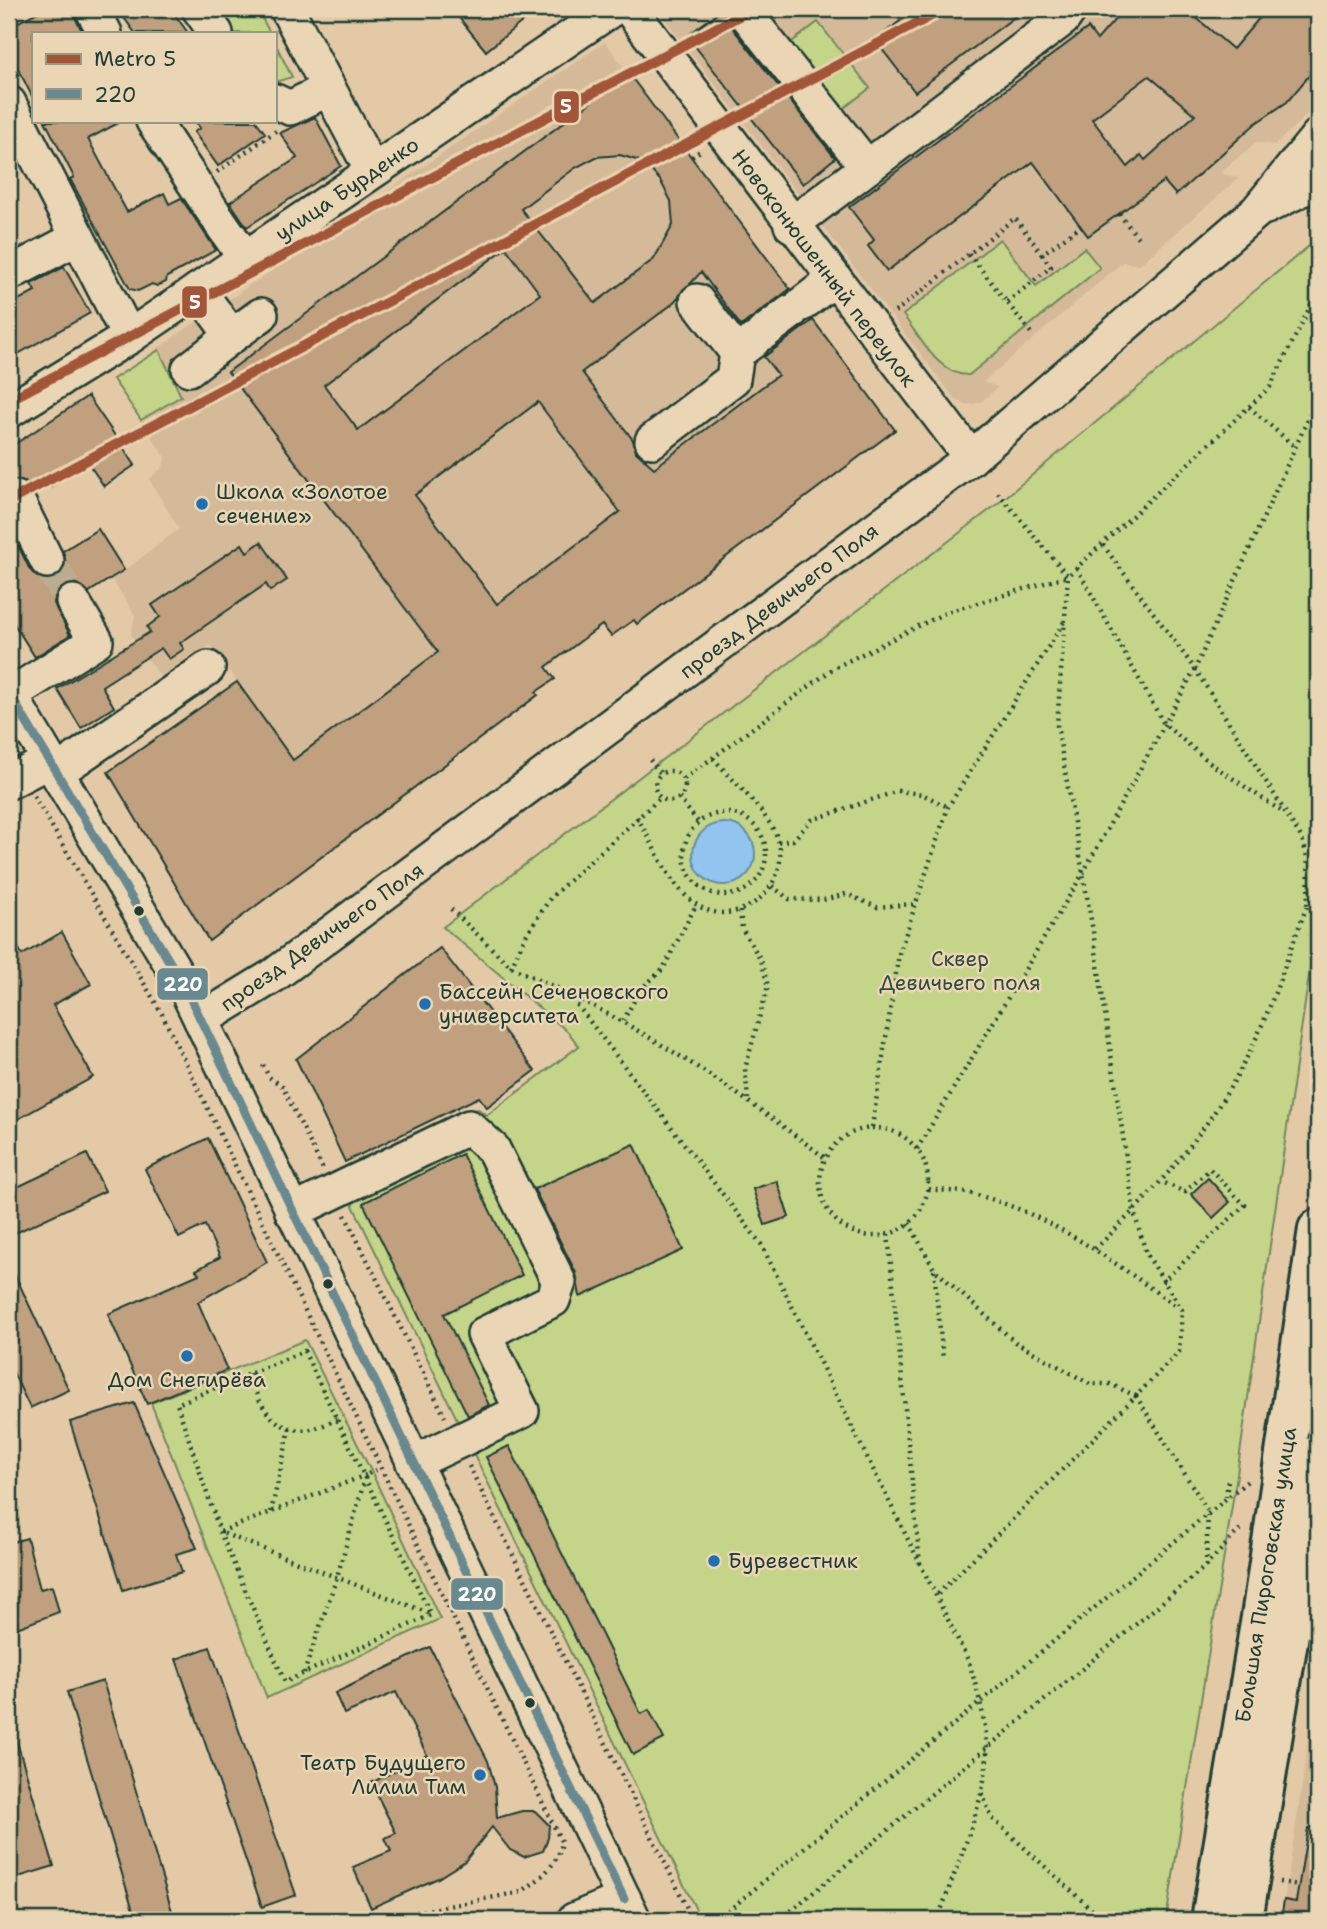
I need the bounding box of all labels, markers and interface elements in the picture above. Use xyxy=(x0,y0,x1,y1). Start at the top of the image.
legend xyxy=(32,32,276,122)
text: Metro 5 xyxy=(94,45,176,73)
text: 220 xyxy=(94,81,136,109)
line badge: 5 xyxy=(553,90,580,124)
text: 5 xyxy=(560,94,572,119)
street label: улица Бурденко xyxy=(270,130,424,248)
street label: Новоконюшенный переулок xyxy=(725,143,923,393)
line badge: 5 xyxy=(181,285,208,319)
text: 5 xyxy=(189,290,201,315)
place label: Школа «Золотое сечение» xyxy=(216,478,388,530)
marker: Школа «Золотое сечение» xyxy=(194,496,210,512)
street label: проезд Девичьего Поля xyxy=(674,517,884,685)
street label: проезд Девичьего Поля xyxy=(215,856,429,1018)
unlabelled marker xyxy=(132,904,146,918)
park label: Сквер Девичьего поля xyxy=(879,945,1041,997)
line badge: 220 xyxy=(156,967,209,1001)
text: 220 xyxy=(163,972,203,997)
place label: Бассейн Сеченовского университета xyxy=(439,978,669,1030)
marker: Бассейн Сеченовского университета xyxy=(417,996,433,1012)
unlabelled marker xyxy=(321,1277,335,1291)
marker: Дом Снегирёва xyxy=(179,1348,195,1364)
place label: Дом Снегирёва xyxy=(108,1366,266,1394)
street label: Большая Пироговская улица xyxy=(1229,1425,1303,1725)
place label: Буревестник xyxy=(728,1547,858,1575)
marker: Буревестник xyxy=(706,1553,722,1569)
line badge: 220 xyxy=(450,1577,504,1611)
text: 220 xyxy=(457,1582,497,1607)
unlabelled marker xyxy=(523,1696,537,1710)
place label: Театр Будущего Лилии Тим xyxy=(300,1749,466,1801)
marker: Театр Будущего Лилии Тим xyxy=(472,1767,488,1783)

